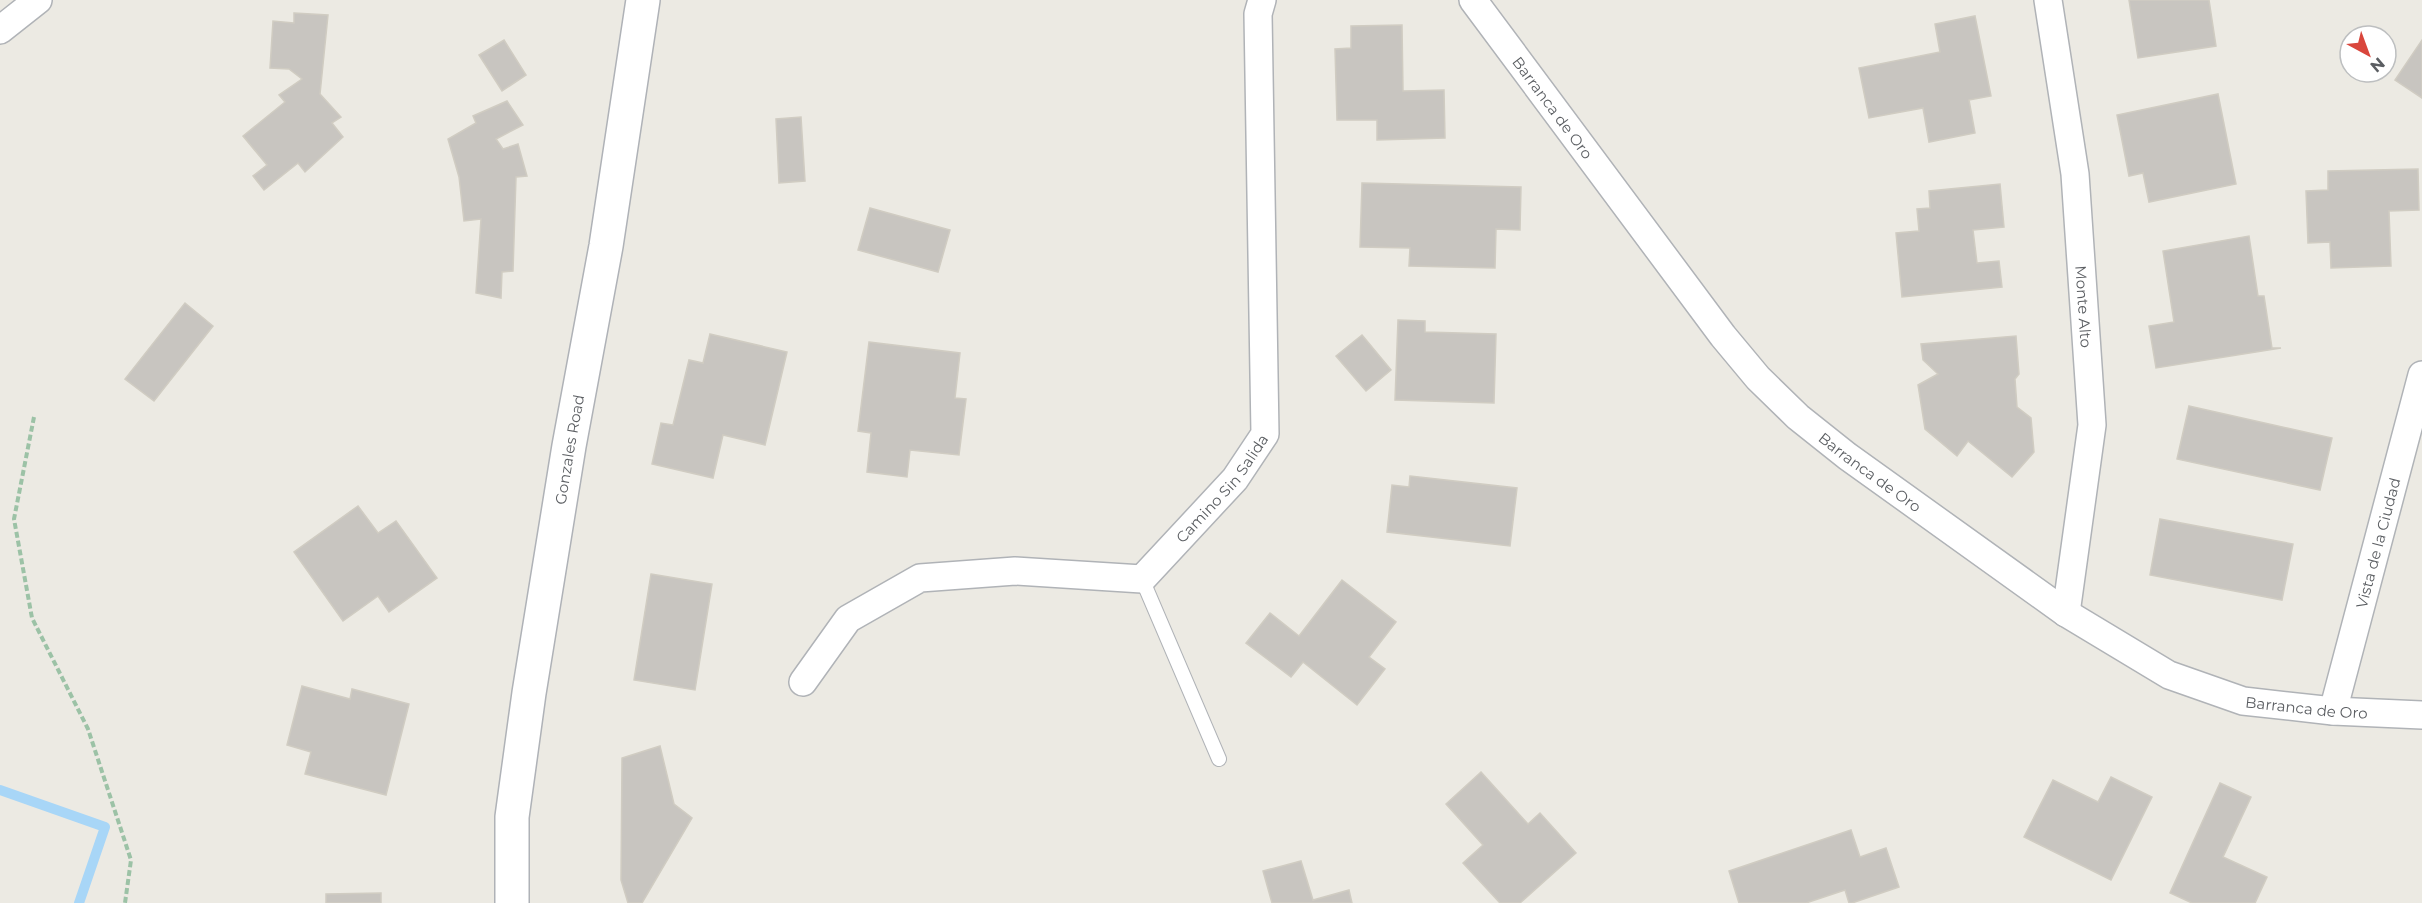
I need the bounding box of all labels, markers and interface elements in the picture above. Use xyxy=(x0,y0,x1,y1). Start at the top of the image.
north arrow xyxy=(2338,24,2398,84)
street label: Barranca de Oro xyxy=(1509,53,1597,162)
text: N xyxy=(2366,54,2389,76)
street label: Monte Alto xyxy=(2072,265,2096,348)
street label: Gonzales Road xyxy=(550,393,588,506)
street label: Barranca de Oro xyxy=(1815,428,1925,516)
street label: Camino Sin Salida xyxy=(1171,430,1272,546)
street label: Vista de la Ciudad xyxy=(2351,476,2404,610)
street label: Barranca de Oro xyxy=(2244,692,2368,722)

